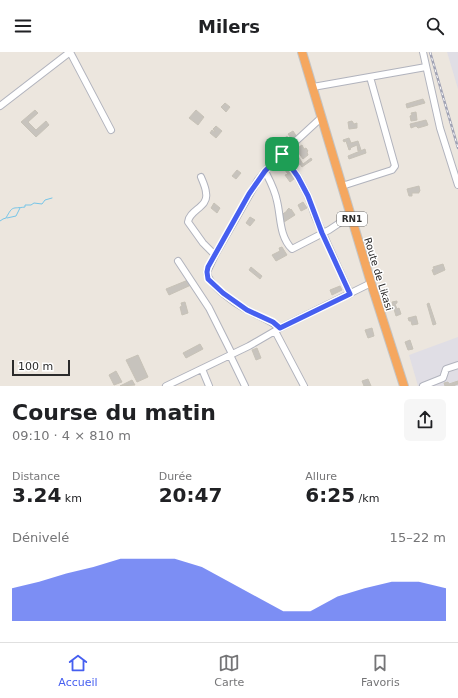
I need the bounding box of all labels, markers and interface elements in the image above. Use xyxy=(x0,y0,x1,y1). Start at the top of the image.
icon: menu xyxy=(12,15,34,37)
icon: search xyxy=(424,15,446,37)
text: Milers xyxy=(198,16,260,37)
pin xyxy=(265,137,299,171)
icon: arrive xyxy=(271,143,293,165)
road number: RN1 xyxy=(337,212,367,226)
street label: Route de Likasi xyxy=(362,236,395,312)
scale bar xyxy=(12,358,70,377)
text: 100 m xyxy=(18,360,53,373)
button: share xyxy=(404,399,446,441)
text: Course du matin xyxy=(12,400,216,425)
text: 09:10 · 4 × 810 m xyxy=(12,428,131,443)
text: Distance xyxy=(12,470,60,483)
text: Durée xyxy=(159,470,192,483)
text: Allure xyxy=(305,470,337,483)
text: 3.24 xyxy=(12,483,61,507)
text: 20:47 xyxy=(159,483,222,507)
text: 6:25 xyxy=(305,483,355,507)
text: km xyxy=(61,492,82,505)
text: /km xyxy=(355,492,379,505)
text: Dénivelé xyxy=(12,530,69,545)
text: 15–22 m xyxy=(390,530,446,545)
tab: Accueil xyxy=(58,652,98,689)
tab: Carte xyxy=(214,652,244,689)
tab: Favoris xyxy=(361,652,400,689)

